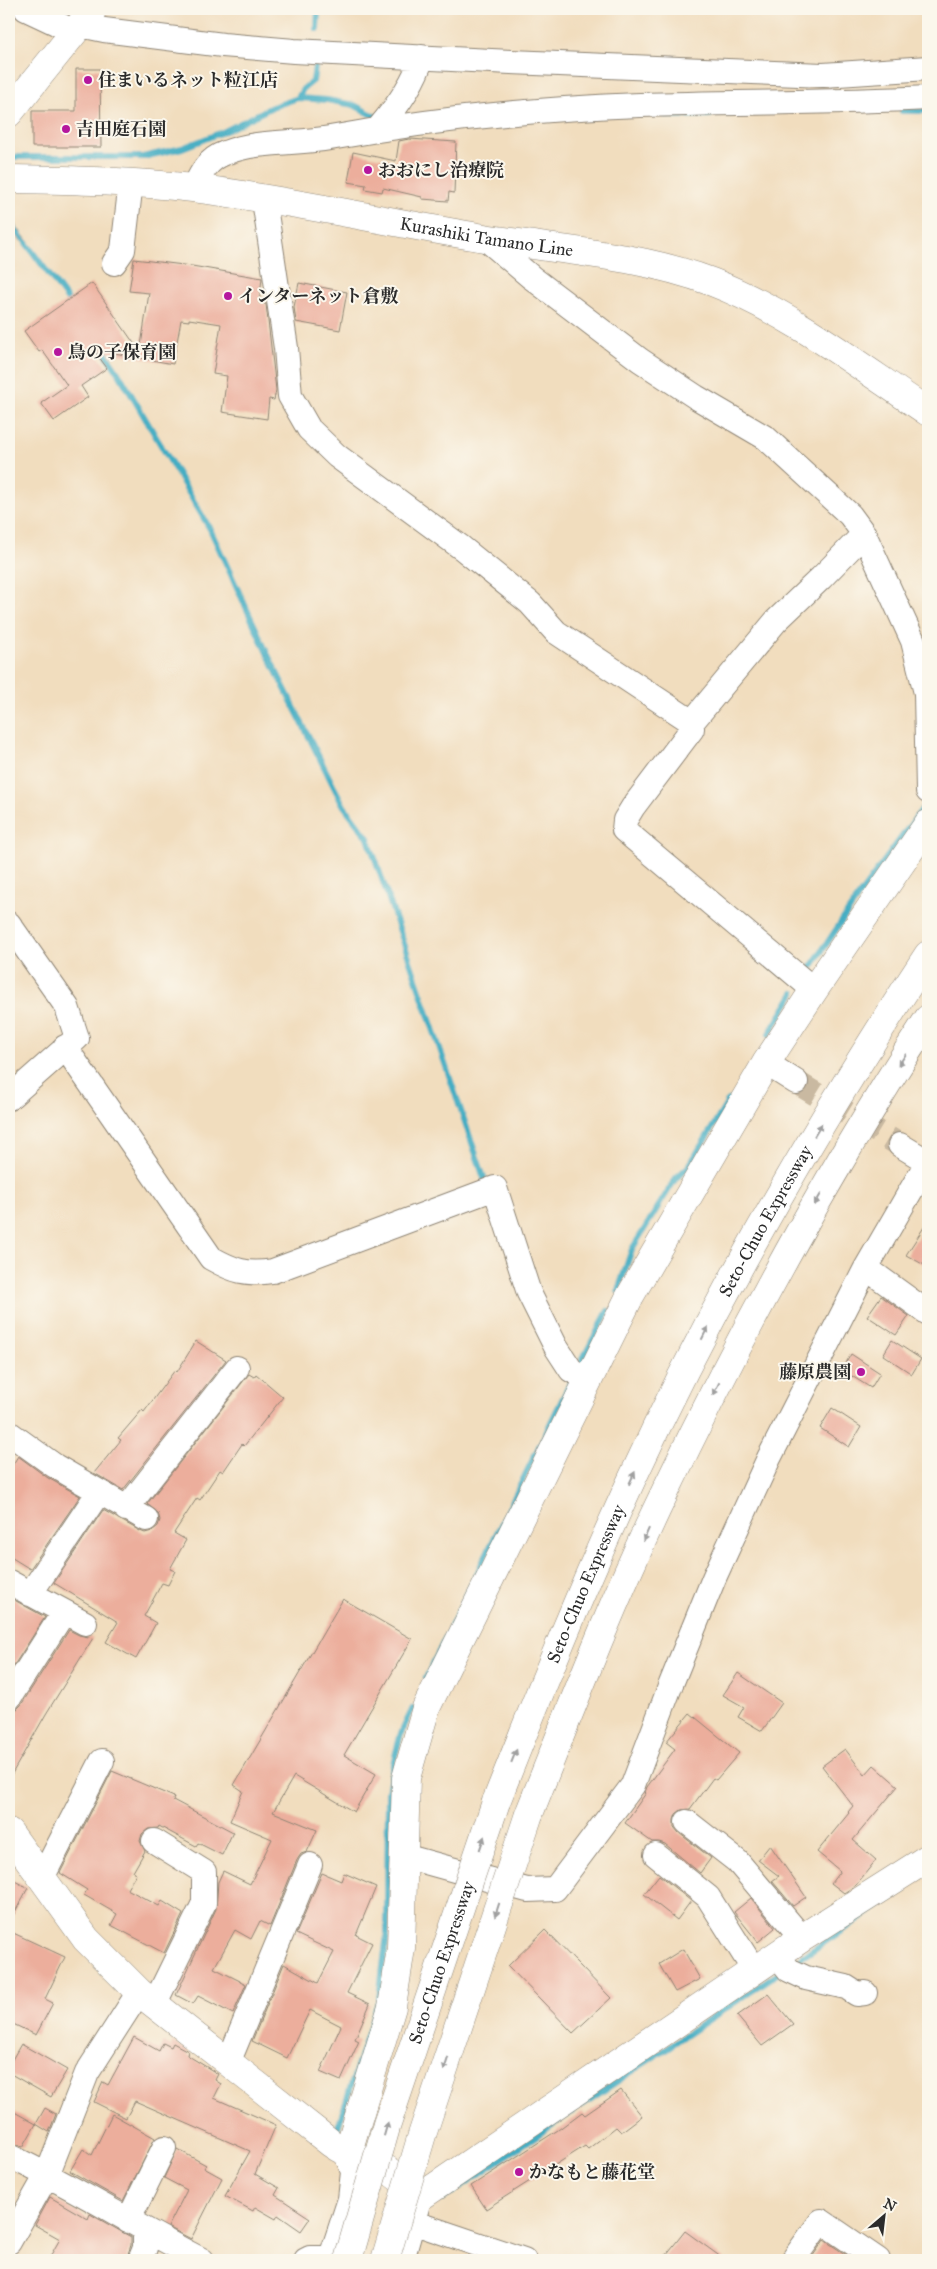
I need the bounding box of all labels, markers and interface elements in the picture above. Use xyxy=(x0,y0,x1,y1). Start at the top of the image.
place label: 住まいるネット粒江店 xyxy=(98,69,278,91)
marker: 住まいるネット粒江店 xyxy=(82,74,94,86)
place label: 吉田庭石園 xyxy=(76,118,166,140)
marker: 吉田庭石園 xyxy=(60,123,72,135)
place label: おおにし治療院 xyxy=(378,159,504,181)
marker: おおにし治療院 xyxy=(362,164,374,176)
street label: Kurashiki Tamano Line xyxy=(398,212,575,261)
place label: インターネット倉敷 xyxy=(238,285,398,307)
marker: インターネット倉敷 xyxy=(222,290,234,302)
place label: 鳥の子保育園 xyxy=(68,341,176,363)
marker: 鳥の子保育園 xyxy=(52,346,64,358)
one-way arrow xyxy=(897,1053,906,1067)
one-way arrow xyxy=(814,1123,823,1136)
street label: Seto-Chuo Expressway xyxy=(714,1141,817,1301)
one-way arrow xyxy=(814,1192,822,1207)
one-way arrow xyxy=(701,1325,709,1340)
place label: 藤原農園 xyxy=(779,1361,851,1383)
marker: 藤原農園 xyxy=(855,1366,867,1378)
one-way arrow xyxy=(712,1381,720,1396)
one-way arrow xyxy=(629,1471,637,1485)
street label: Seto-Chuo Expressway xyxy=(542,1501,630,1666)
one-way arrow xyxy=(641,1528,649,1542)
one-way arrow xyxy=(511,1749,518,1764)
one-way arrow xyxy=(479,1835,487,1850)
street label: Seto-Chuo Expressway xyxy=(404,1878,480,2047)
one-way arrow xyxy=(493,1903,501,1918)
one-way arrow xyxy=(442,2057,449,2072)
one-way arrow xyxy=(382,2122,390,2137)
place label: かなもと藤花堂 xyxy=(529,2161,655,2183)
marker: かなもと藤花堂 xyxy=(513,2166,525,2178)
north arrow xyxy=(860,2192,910,2242)
text: N xyxy=(881,2195,899,2215)

